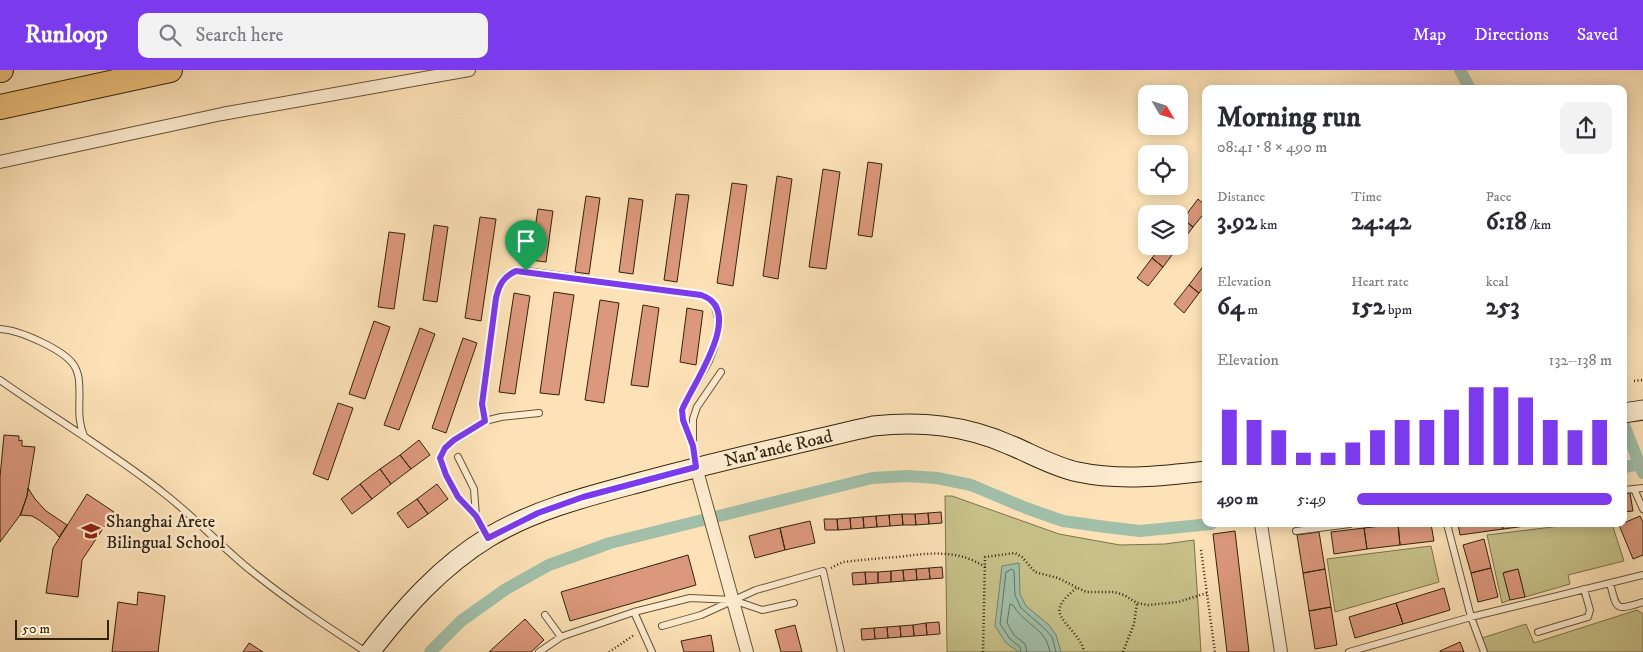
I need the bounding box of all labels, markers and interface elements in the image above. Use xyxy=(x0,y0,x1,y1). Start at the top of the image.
search box xyxy=(138,13,488,58)
text: Runloop xyxy=(25,20,108,50)
icon: search xyxy=(156,21,184,49)
text: Search here xyxy=(196,24,283,47)
text: Map xyxy=(1413,24,1446,46)
text: Directions xyxy=(1474,24,1549,46)
text: Saved xyxy=(1577,24,1618,46)
north arrow xyxy=(1138,85,1188,135)
map controls xyxy=(1138,85,1188,255)
text: Morning run xyxy=(1217,100,1361,135)
button: share xyxy=(1560,102,1612,154)
text: 08:41 · 8 × 490 m xyxy=(1217,137,1327,157)
button: locate xyxy=(1138,145,1188,195)
text: Distance xyxy=(1217,188,1265,206)
text: Time xyxy=(1351,188,1382,206)
text: Pace xyxy=(1486,188,1512,206)
button: layers xyxy=(1138,205,1188,255)
text: 3.92 xyxy=(1217,206,1257,237)
text: 24:42 xyxy=(1351,206,1411,237)
text: 6:18 xyxy=(1486,206,1527,237)
text: km xyxy=(1257,216,1277,234)
text: /km xyxy=(1527,216,1551,234)
pin xyxy=(505,220,547,271)
icon: arrive xyxy=(512,227,540,255)
text: Elevation xyxy=(1217,273,1271,291)
text: Heart rate xyxy=(1351,273,1409,291)
text: kcal xyxy=(1486,273,1509,291)
text: 64 xyxy=(1217,291,1244,322)
text: 152 xyxy=(1351,291,1385,322)
text: 253 xyxy=(1486,291,1520,322)
text: m xyxy=(1244,301,1258,319)
text: bpm xyxy=(1385,301,1412,319)
text: Elevation xyxy=(1217,350,1279,370)
text: 132–138 m xyxy=(1549,350,1612,370)
street label: Nan'ande Road xyxy=(722,426,835,472)
text: 490 m xyxy=(1217,489,1258,509)
text: 5:49 xyxy=(1297,489,1326,509)
place label: Shanghai Arete Bilingual School xyxy=(106,511,226,554)
school or university icon: Shanghai Arete Bilingual School xyxy=(80,520,102,542)
scale bar xyxy=(15,617,109,640)
text: 50 m xyxy=(22,620,50,638)

